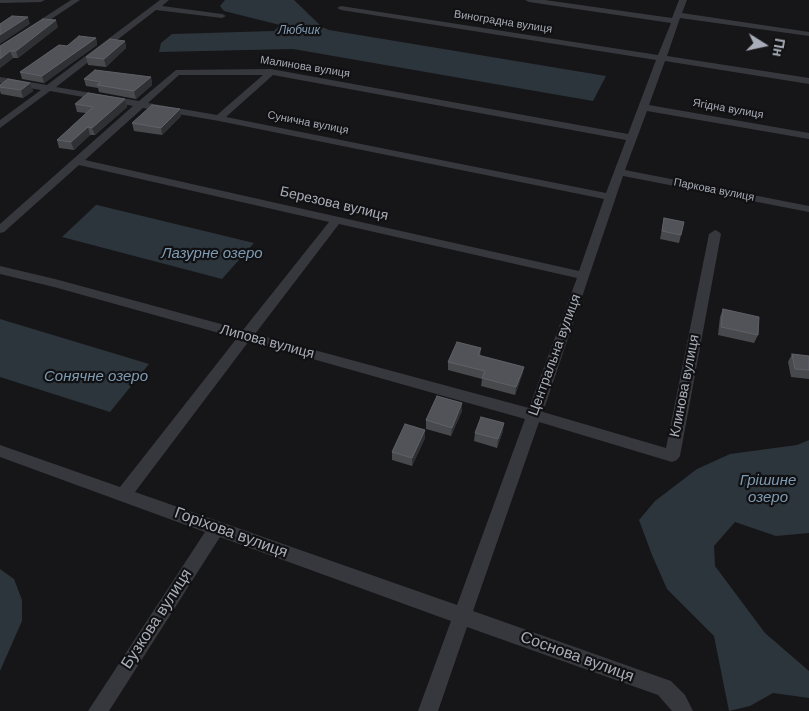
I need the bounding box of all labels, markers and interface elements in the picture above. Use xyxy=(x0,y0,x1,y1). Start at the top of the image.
street label: Виноградна вулиця xyxy=(453,8,553,36)
north arrow xyxy=(739,20,789,70)
water label: Любчик xyxy=(278,24,320,38)
text: Пн xyxy=(769,37,788,58)
street label: Малинова вулиця xyxy=(259,53,351,81)
street label: Ягідна вулиця xyxy=(692,96,764,122)
street label: Сунична вулиця xyxy=(266,109,350,137)
street label: Паркова вулиця xyxy=(673,176,755,204)
street label: Березова вулиця xyxy=(278,183,390,225)
water label: Лазурне озеро xyxy=(161,245,263,263)
street label: Центральна вулиця xyxy=(525,292,585,418)
street label: Липова вулиця xyxy=(218,321,316,363)
street label: Клинова вулиця xyxy=(667,333,703,439)
water label: Сонячне озеро xyxy=(44,368,148,386)
water label: Грішине озеро xyxy=(740,472,796,507)
street label: Горіхова вулиця xyxy=(172,504,290,562)
street label: Бузкова вулиця xyxy=(118,565,196,673)
street label: Соснова вулиця xyxy=(517,628,637,686)

